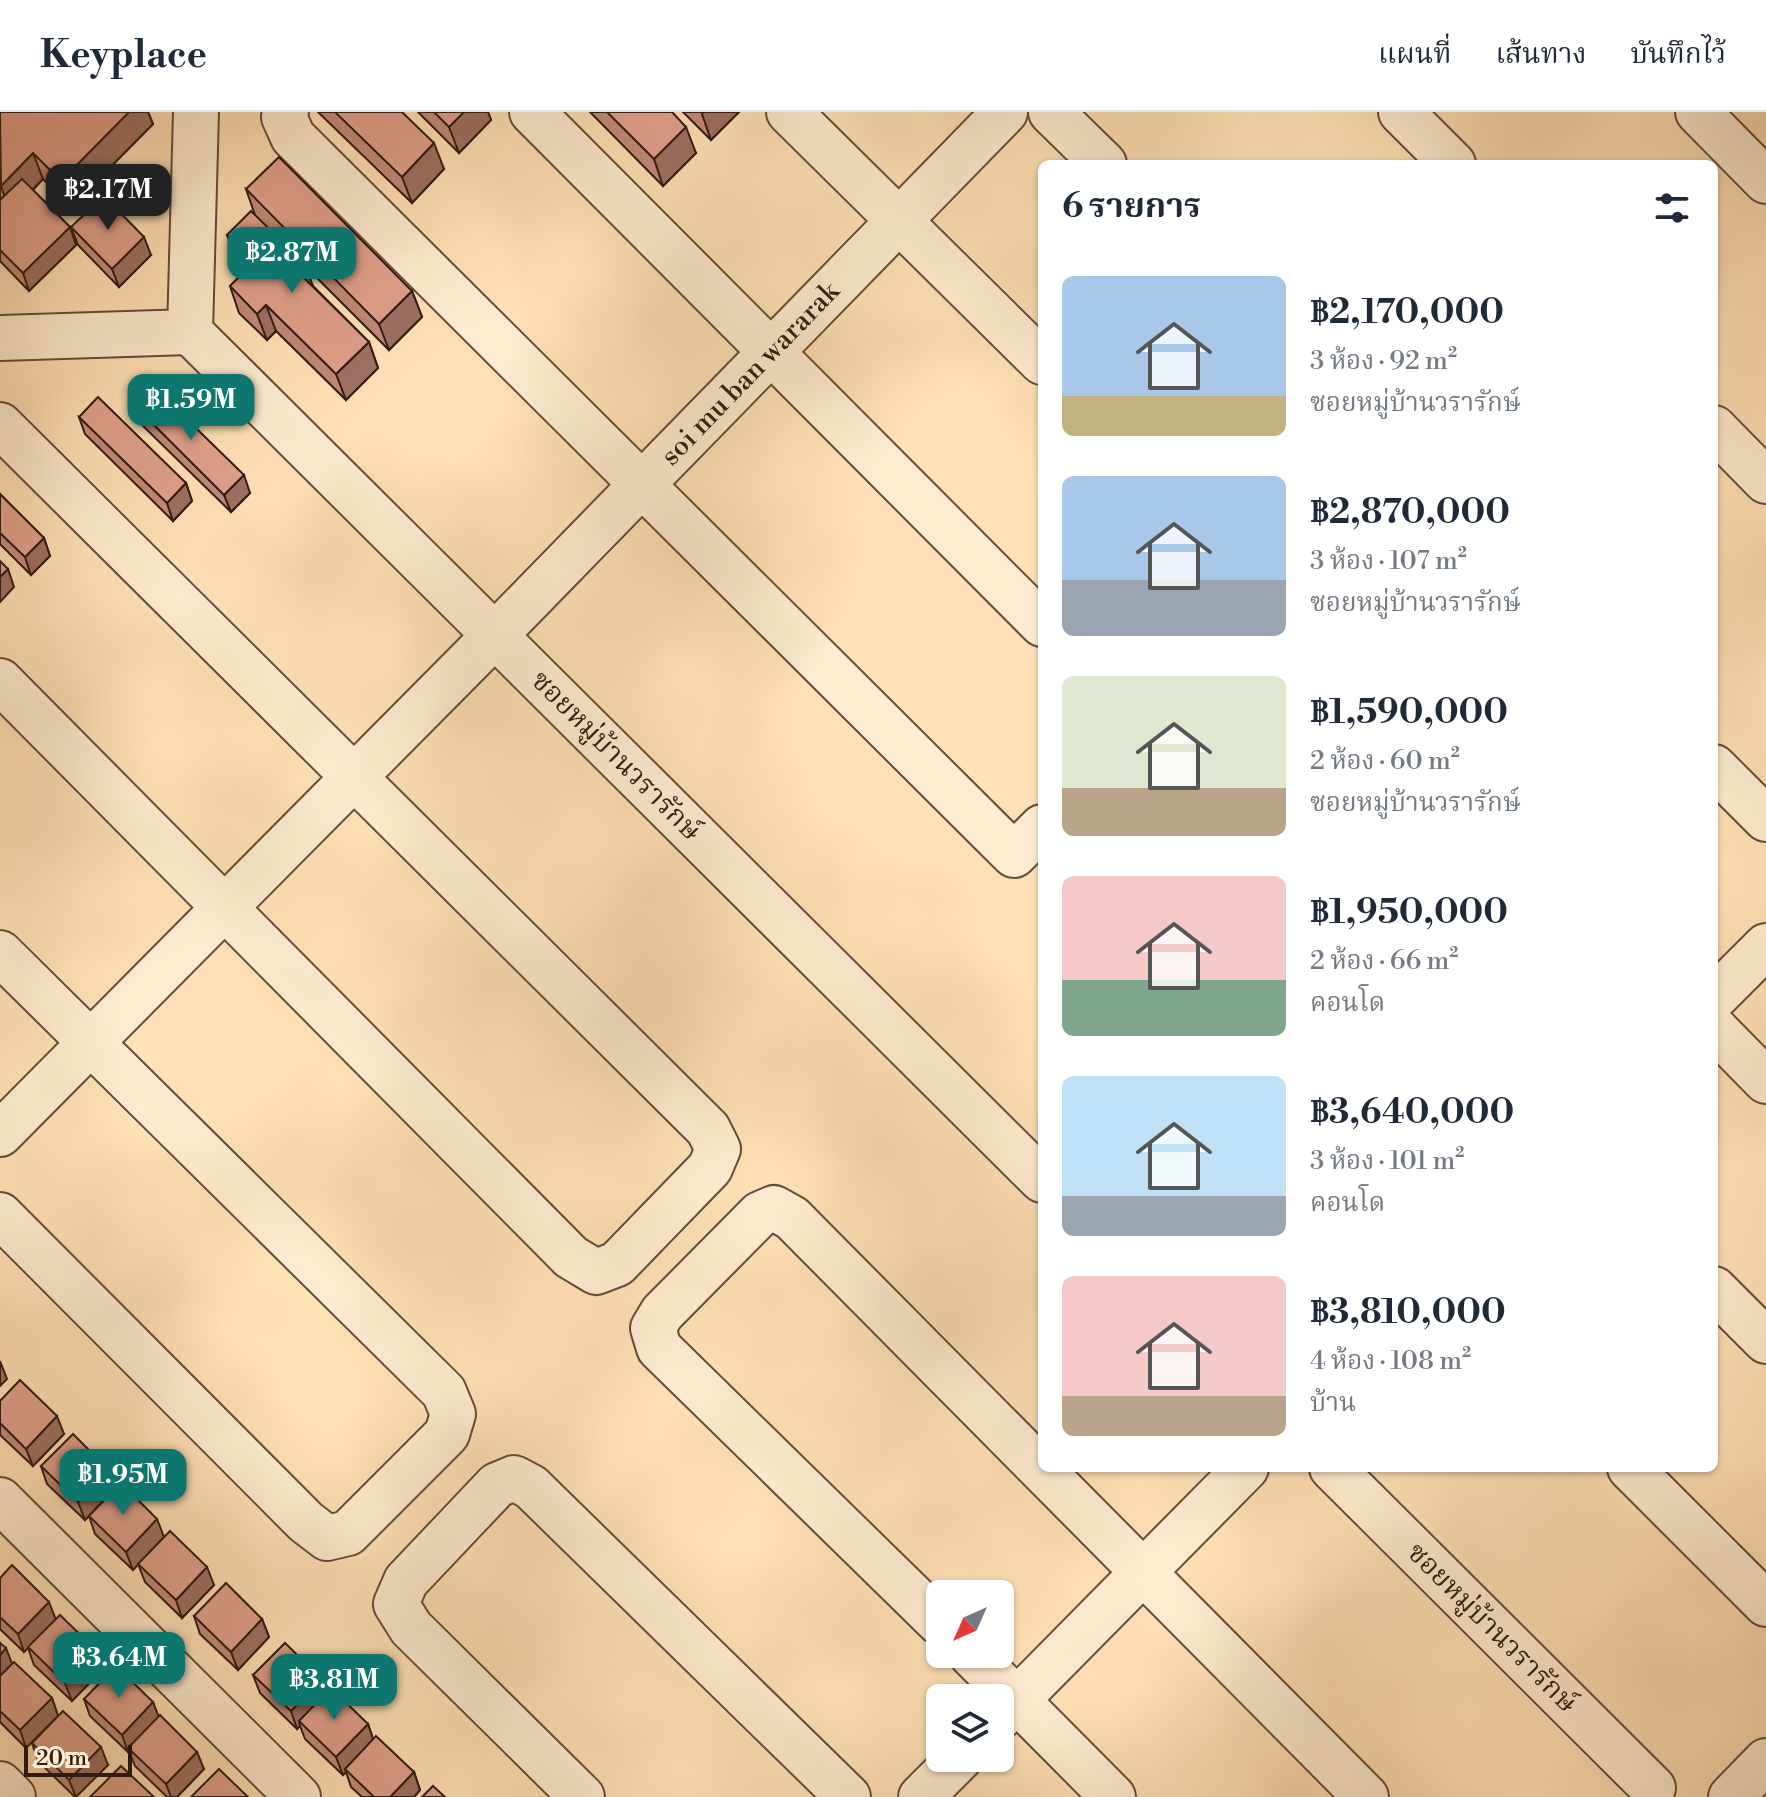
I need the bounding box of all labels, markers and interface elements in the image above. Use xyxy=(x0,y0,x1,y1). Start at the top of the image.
text: Keyplace xyxy=(40,32,207,79)
text: แผนที่ xyxy=(1378,37,1451,72)
text: เส้นทาง xyxy=(1495,37,1587,72)
text: บันทึกไว้ xyxy=(1631,37,1726,72)
pin: ฿2.17M xyxy=(43,164,173,232)
text: ฿2.17M xyxy=(64,174,152,206)
text: 6 รายการ xyxy=(1062,186,1201,228)
icon: filters xyxy=(1650,186,1694,230)
pin: ฿2.87M xyxy=(227,227,357,295)
text: ฿2.87M xyxy=(245,237,339,269)
street label: soi mu ban wararak xyxy=(653,274,848,473)
text: ฿2,170,000 xyxy=(1310,292,1504,334)
icon: home xyxy=(1126,308,1222,404)
text: 3 ห้อง · 92 m² xyxy=(1310,345,1457,377)
pin: ฿1.59M xyxy=(126,374,256,442)
text: ฿1.59M xyxy=(146,384,236,416)
text: ซอยหมู่บ้านวรารักษ์ xyxy=(1310,387,1521,419)
text: ฿2,870,000 xyxy=(1310,492,1510,534)
icon: home xyxy=(1126,508,1222,604)
text: 3 ห้อง · 107 m² xyxy=(1310,545,1467,577)
text: ซอยหมู่บ้านวรารักษ์ xyxy=(1310,587,1521,619)
street label: ซอยหมู่บ้านวรารักษ์ xyxy=(523,663,709,849)
text: ฿1,590,000 xyxy=(1310,692,1508,734)
icon: home xyxy=(1126,708,1222,804)
text: 2 ห้อง · 60 m² xyxy=(1310,745,1460,777)
text: ซอยหมู่บ้านวรารักษ์ xyxy=(1310,787,1521,819)
text: ฿1,950,000 xyxy=(1310,892,1508,934)
icon: home xyxy=(1126,908,1222,1004)
text: 2 ห้อง · 66 m² xyxy=(1310,945,1458,977)
text: คอนโด xyxy=(1310,987,1385,1019)
text: ฿3,640,000 xyxy=(1310,1092,1514,1134)
icon: home xyxy=(1126,1108,1222,1204)
text: 3 ห้อง · 101 m² xyxy=(1310,1145,1464,1177)
text: คอนโด xyxy=(1310,1187,1385,1219)
text: ฿3,810,000 xyxy=(1310,1292,1506,1334)
icon: home xyxy=(1126,1308,1222,1404)
text: 4 ห้อง · 108 m² xyxy=(1310,1345,1471,1377)
text: บ้าน xyxy=(1310,1387,1356,1419)
pin: ฿1.95M xyxy=(58,1449,188,1517)
text: ฿1.95M xyxy=(78,1459,168,1491)
street label: ซอยหมู่บ้านวรารักษ์ xyxy=(1399,1535,1585,1721)
north arrow xyxy=(926,1580,1014,1668)
map controls xyxy=(926,1580,1014,1772)
pin: ฿3.64M xyxy=(54,1632,184,1700)
text: ฿3.64M xyxy=(71,1642,167,1674)
pin: ฿3.81M xyxy=(269,1654,399,1722)
text: ฿3.81M xyxy=(289,1664,379,1696)
button: layers xyxy=(926,1684,1014,1772)
scale bar xyxy=(24,1741,132,1777)
text: 20 m xyxy=(36,1745,87,1772)

